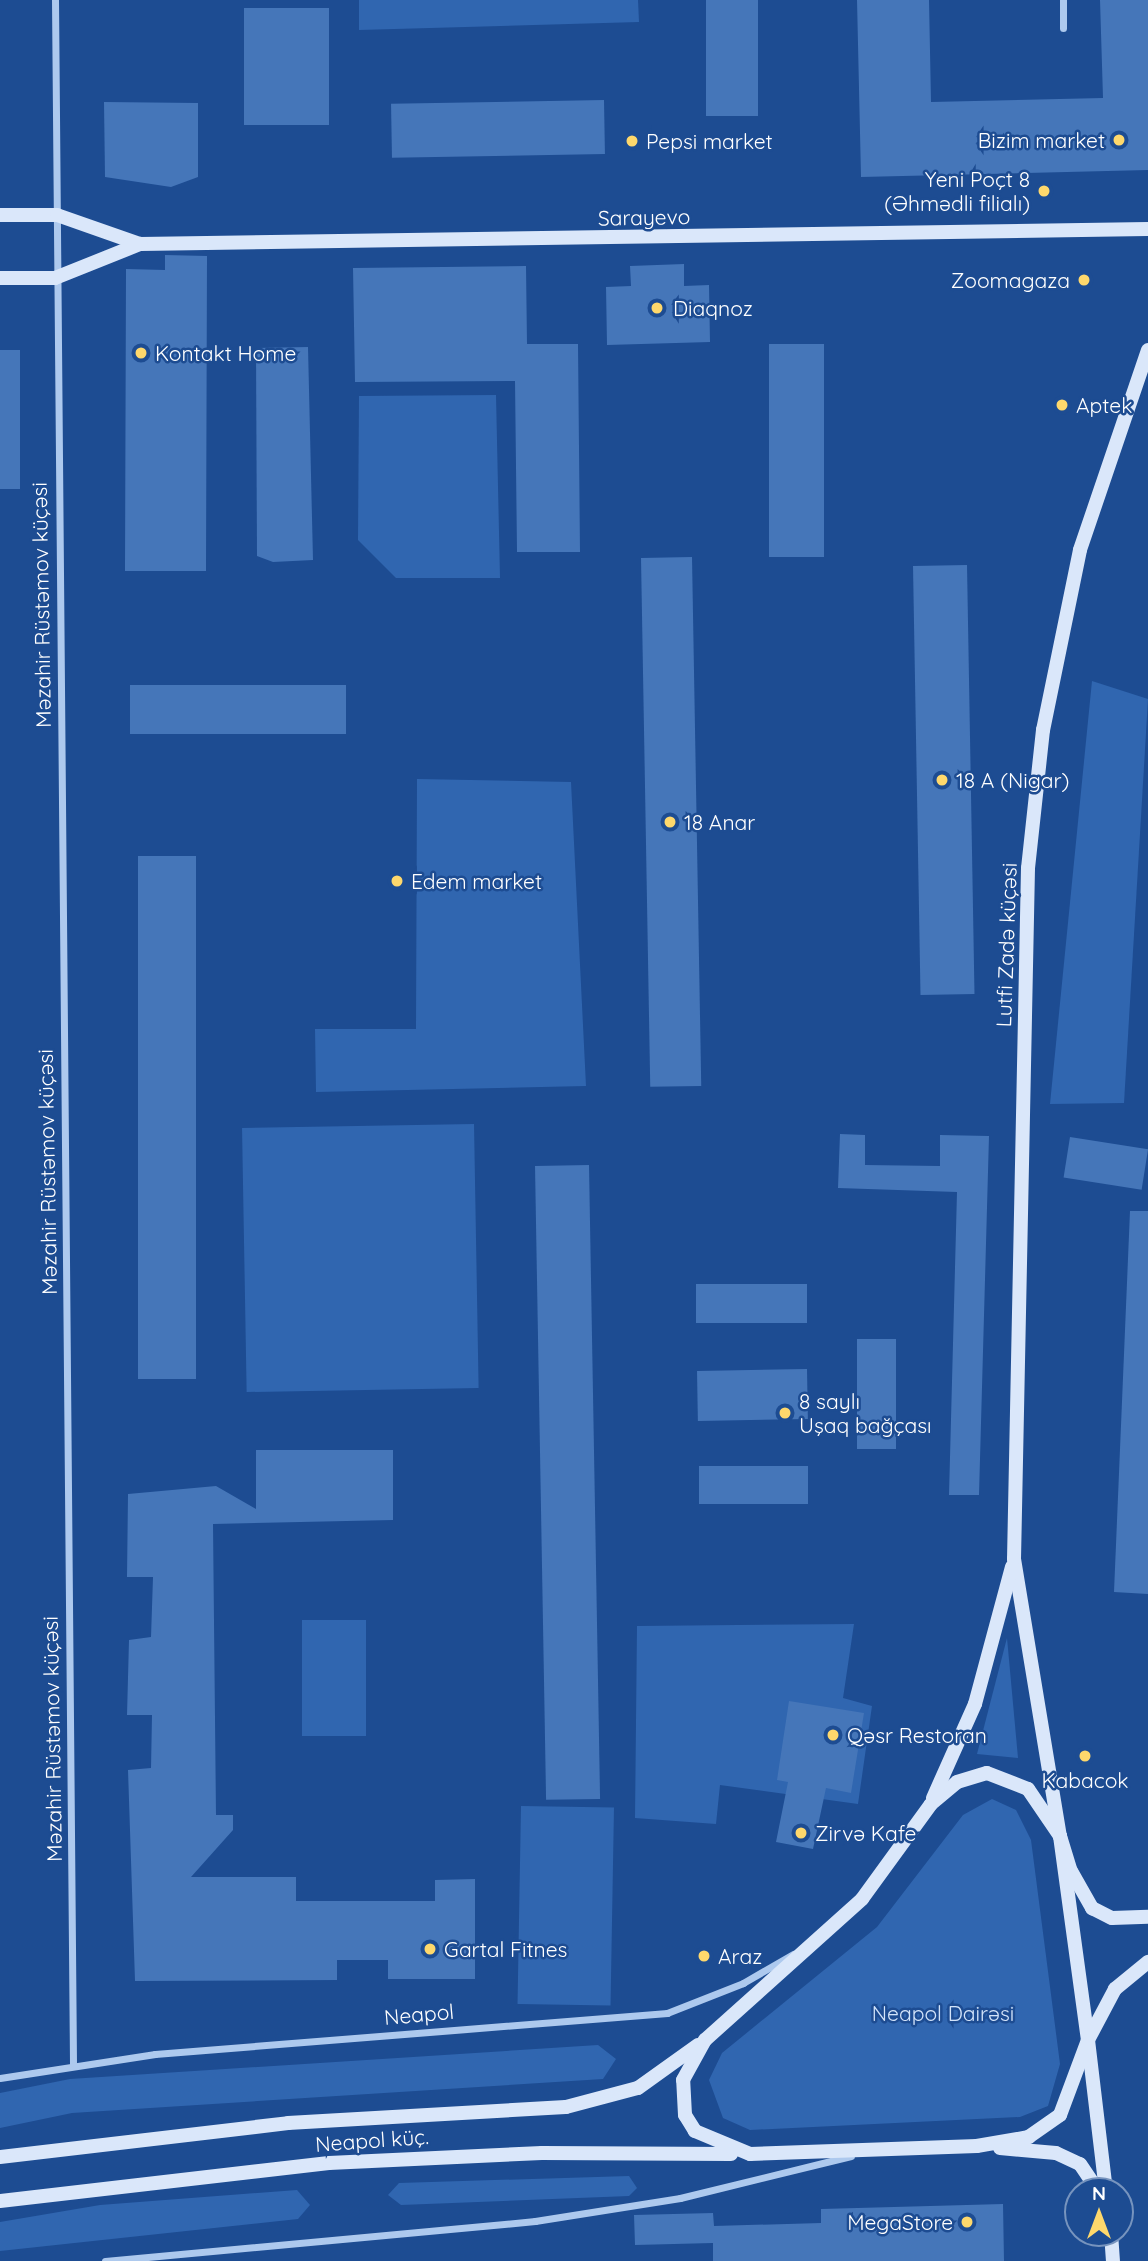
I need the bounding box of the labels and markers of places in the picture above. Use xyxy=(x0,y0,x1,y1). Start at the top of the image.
place label: Bizim market xyxy=(978,127,1105,153)
place label: Pepsi market xyxy=(646,128,773,154)
marker: Bizim market xyxy=(1111,132,1127,148)
marker: Pepsi market xyxy=(624,133,640,149)
place label: Yeni Poçt 8 (Əhmədli filialı) xyxy=(884,166,1030,216)
marker: Yeni Poçt 8 (Əhmədli filialı) xyxy=(1036,183,1052,199)
place label: Zoomagaza xyxy=(951,267,1070,293)
marker: Zoomagaza xyxy=(1076,272,1092,288)
place label: Diaqnoz xyxy=(673,295,753,321)
marker: Diaqnoz xyxy=(647,298,667,318)
place label: Kontakt Home xyxy=(155,340,296,366)
marker: Kontakt Home xyxy=(133,345,149,361)
place label: Aptek xyxy=(1076,392,1132,418)
marker: Aptek xyxy=(1054,397,1070,413)
place label: 18 A (Nigar) xyxy=(956,767,1069,793)
marker: 18 A (Nigar) xyxy=(934,772,950,788)
place label: 18 Anar xyxy=(684,809,755,835)
marker: 18 Anar xyxy=(662,814,678,830)
place label: Edem market xyxy=(411,868,542,894)
marker: Edem market xyxy=(389,873,405,889)
place label: 8 saylı Uşaq bağçası xyxy=(799,1388,932,1438)
marker: 8 saylı Uşaq bağçası xyxy=(777,1405,793,1421)
place label: Qəsr Restoran xyxy=(847,1722,987,1748)
marker: Qəsr Restoran xyxy=(825,1727,841,1743)
marker: Kabacok xyxy=(1077,1748,1093,1764)
place label: Kabacok xyxy=(1041,1767,1129,1793)
place label: Zirvə Kafe xyxy=(815,1820,916,1846)
marker: Zirvə Kafe xyxy=(793,1825,809,1841)
place label: Gartal Fitnes xyxy=(444,1936,567,1962)
marker: Gartal Fitnes xyxy=(422,1941,438,1957)
place label: Araz xyxy=(718,1943,762,1969)
marker: Araz xyxy=(696,1948,712,1964)
place label: MegaStore xyxy=(847,2209,953,2235)
marker: MegaStore xyxy=(959,2214,975,2230)

